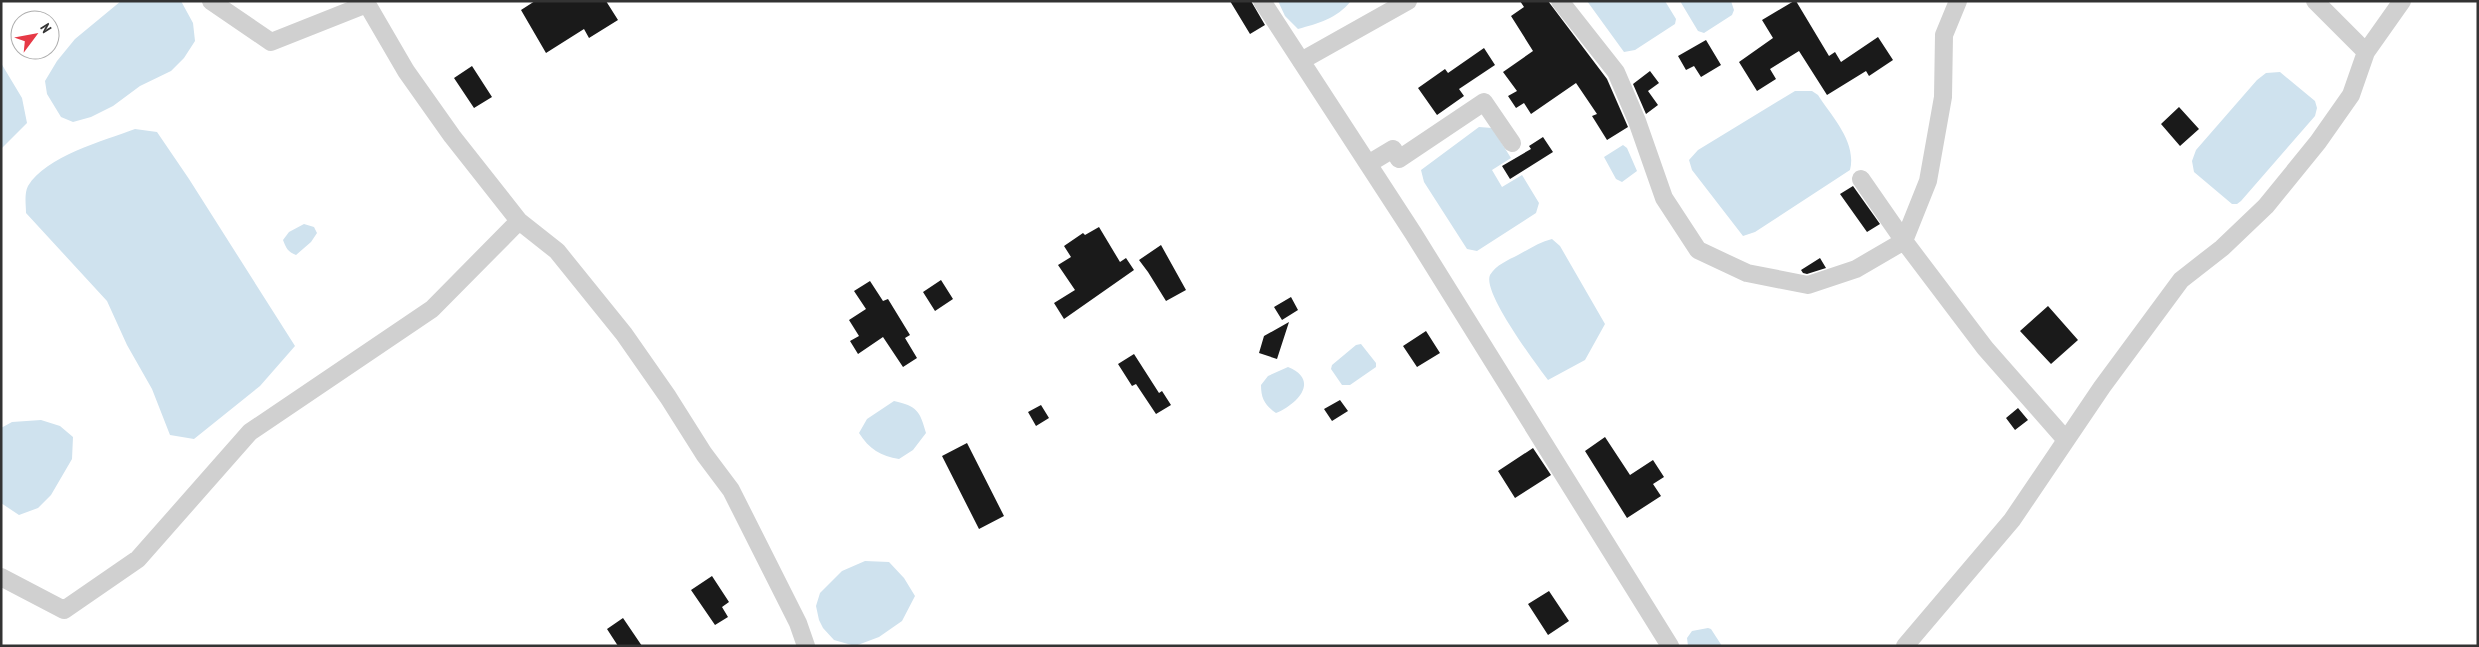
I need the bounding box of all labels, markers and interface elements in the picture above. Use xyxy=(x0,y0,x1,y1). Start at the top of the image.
north arrow xyxy=(10,10,60,60)
text: N xyxy=(36,20,56,36)

